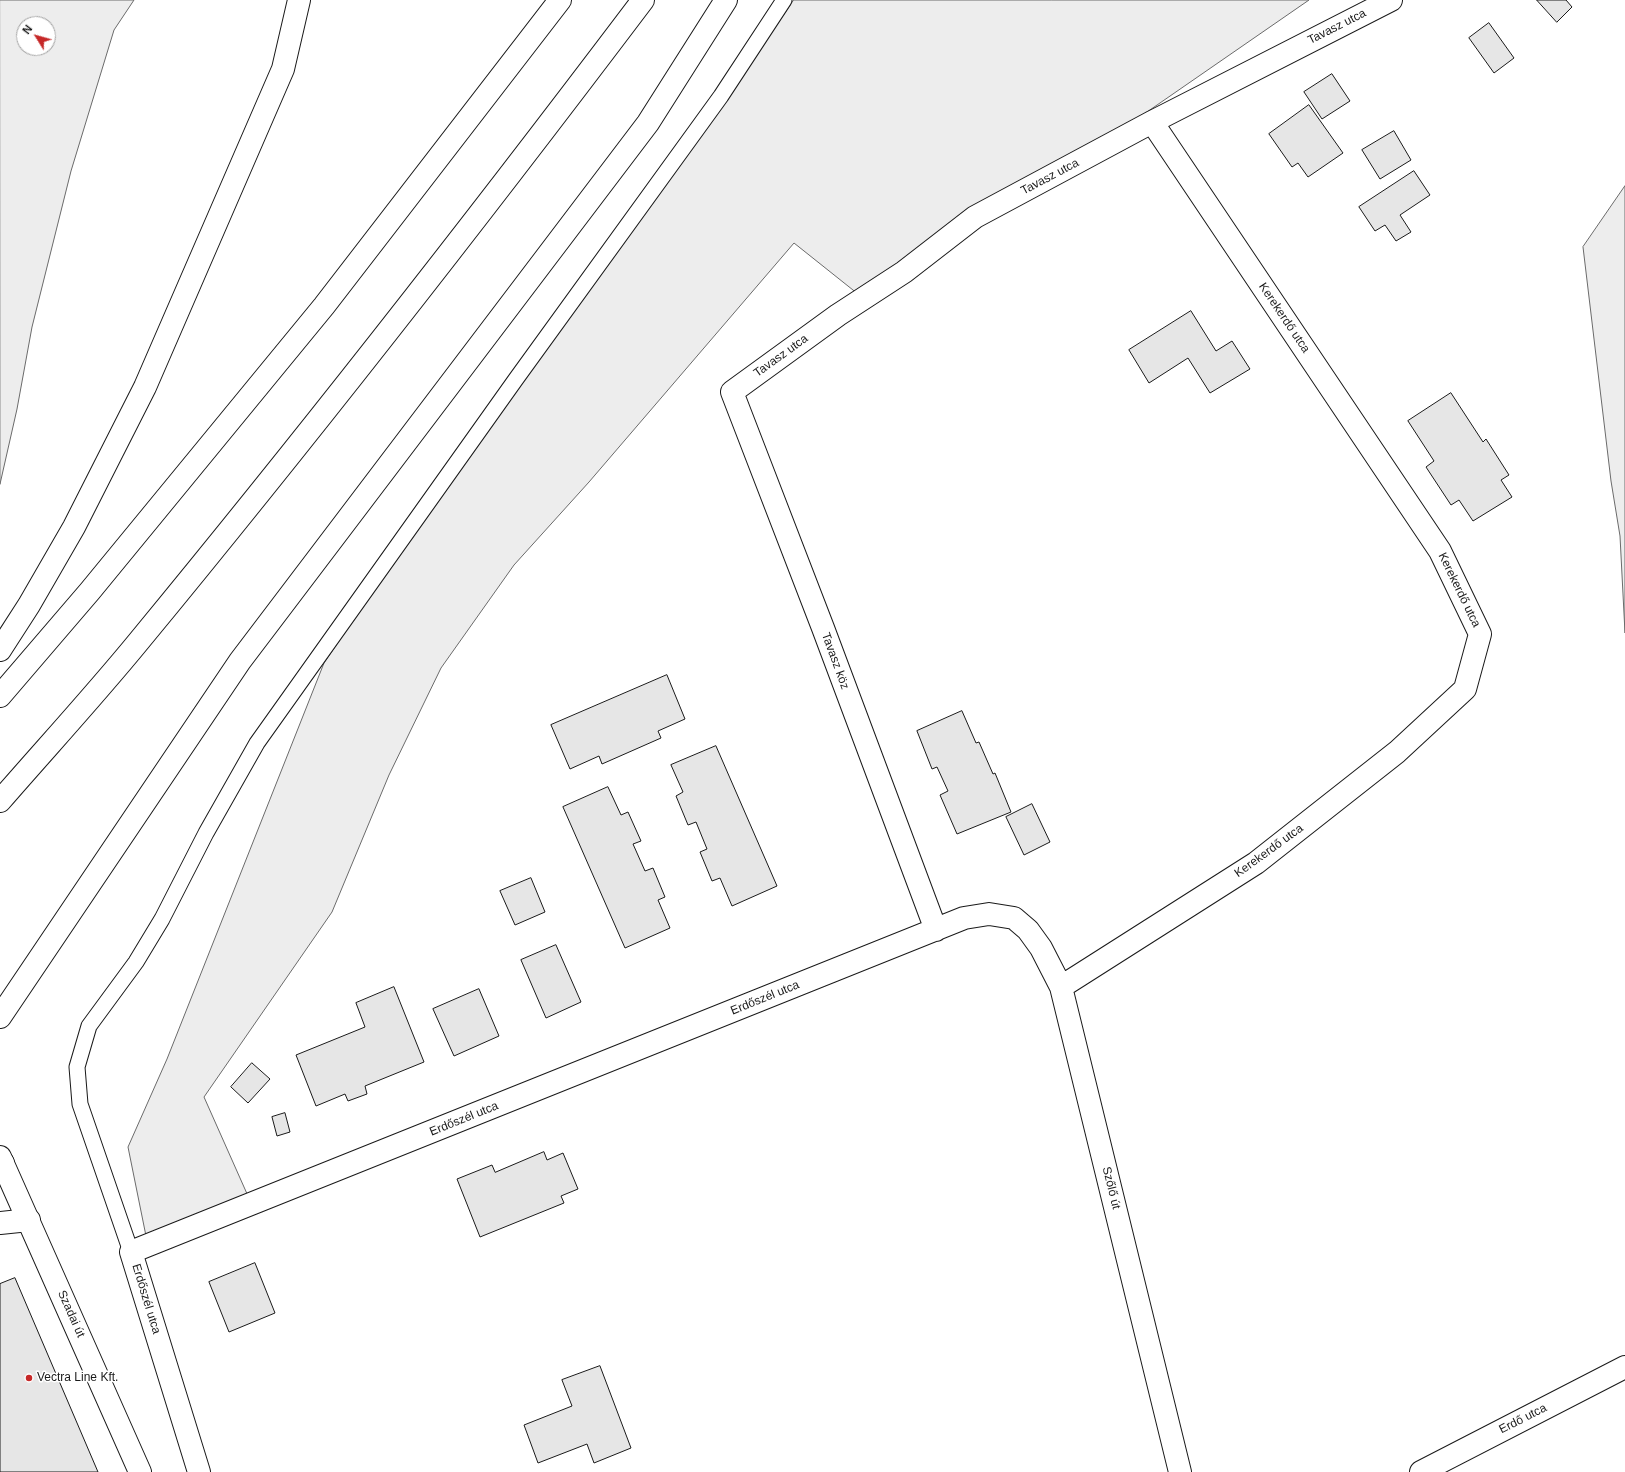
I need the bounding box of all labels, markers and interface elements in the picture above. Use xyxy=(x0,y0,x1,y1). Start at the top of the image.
street label: Tavasz utca xyxy=(1306,6,1368,48)
north arrow xyxy=(16,16,56,56)
text: N xyxy=(20,23,34,36)
street label: Tavasz utca xyxy=(1019,156,1081,198)
street label: Kerekerdő utca xyxy=(1255,280,1313,356)
street label: Tavasz utca xyxy=(751,332,811,380)
street label: Kerekerdő utca xyxy=(1435,550,1483,630)
street label: Tavasz köz xyxy=(818,631,852,691)
street label: Kerekerdő utca xyxy=(1232,821,1306,881)
street label: Erdőszél utca xyxy=(729,978,801,1018)
street label: Erdőszél utca xyxy=(428,1099,500,1139)
street label: Szőlő út xyxy=(1099,1165,1123,1211)
street label: Erdőszél utca xyxy=(128,1262,164,1336)
street label: Szadai út xyxy=(54,1288,88,1340)
place label: Vectra Line Kft. xyxy=(37,1371,118,1385)
marker: Vectra Line Kft. xyxy=(24,1373,34,1383)
street label: Erdő utca xyxy=(1497,1401,1549,1437)

